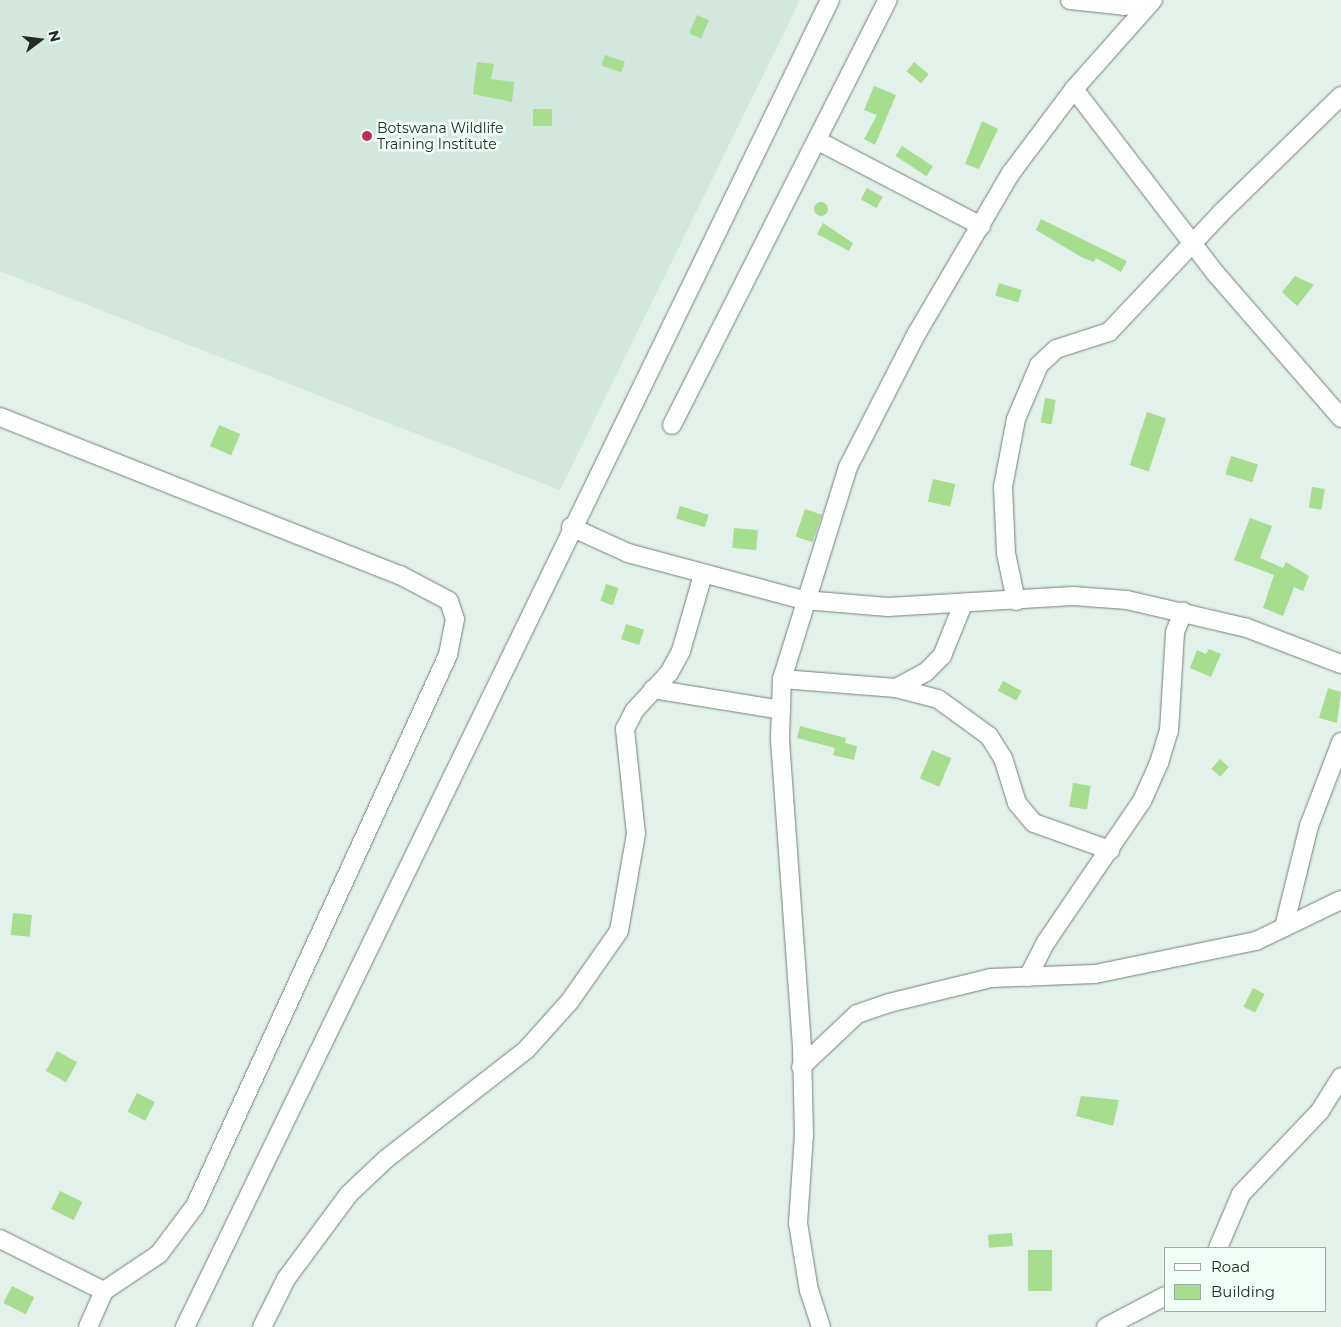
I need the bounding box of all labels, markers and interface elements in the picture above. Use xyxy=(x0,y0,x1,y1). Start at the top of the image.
north arrow xyxy=(15,15,65,65)
text: N xyxy=(44,28,65,44)
place label: Botswana Wildlife Training Institute xyxy=(377,120,503,152)
marker: Botswana Wildlife Training Institute xyxy=(361,130,373,142)
legend xyxy=(1164,1247,1326,1312)
text: Road xyxy=(1211,1257,1250,1276)
text: Building xyxy=(1211,1282,1275,1301)

